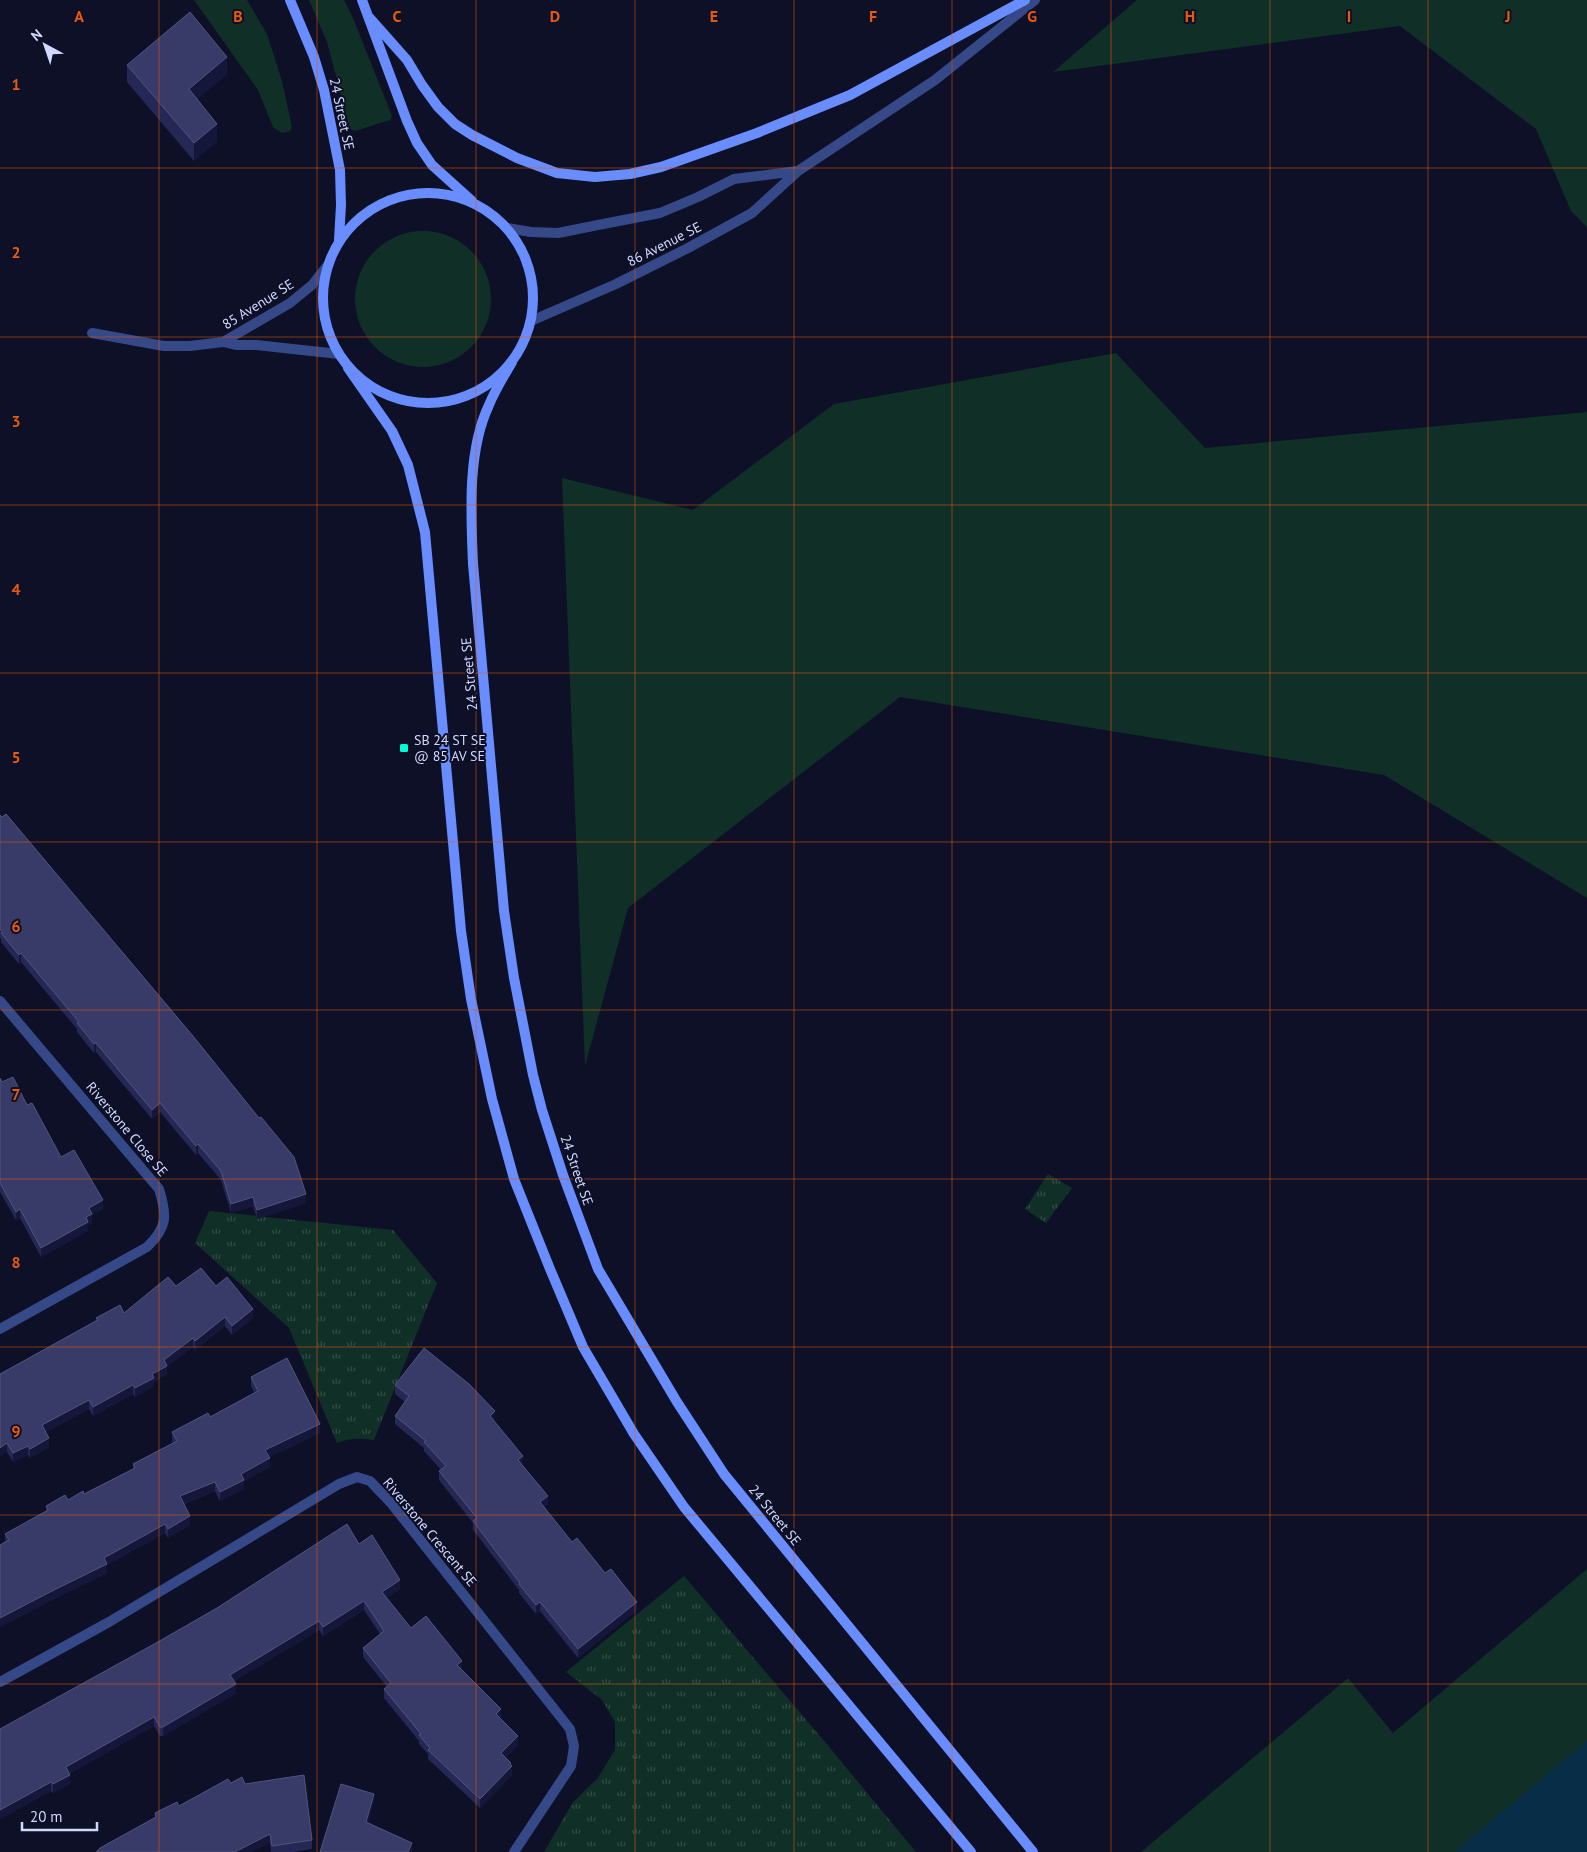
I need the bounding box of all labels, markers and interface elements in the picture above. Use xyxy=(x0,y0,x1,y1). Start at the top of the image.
text: A xyxy=(74,6,84,26)
text: B xyxy=(233,6,243,26)
text: C xyxy=(393,6,402,26)
text: D xyxy=(550,6,560,26)
text: E xyxy=(710,6,718,26)
text: F xyxy=(869,6,877,26)
text: G xyxy=(1027,6,1037,26)
text: H xyxy=(1185,6,1195,26)
text: I xyxy=(1347,6,1351,26)
text: J xyxy=(1504,6,1511,26)
north arrow xyxy=(20,20,70,70)
text: N xyxy=(27,25,46,45)
text: 1 xyxy=(11,74,21,94)
street label: 24 Street SE xyxy=(326,76,358,152)
street label: 86 Avenue SE xyxy=(624,218,704,270)
text: 2 xyxy=(11,242,21,262)
street label: 85 Avenue SE xyxy=(219,275,297,333)
text: 3 xyxy=(11,411,21,431)
text: 4 xyxy=(11,579,21,599)
street label: 24 Street SE xyxy=(457,637,481,711)
place label: SB 24 ST SE @ 85 AV SE xyxy=(414,731,486,765)
marker: SB 24 ST SE @ 85 AV SE xyxy=(398,742,410,754)
text: 5 xyxy=(11,747,21,767)
text: 6 xyxy=(11,916,21,936)
street label: Riverstone Close SE xyxy=(82,1078,172,1180)
text: 7 xyxy=(11,1084,21,1104)
street label: 24 Street SE xyxy=(557,1132,597,1208)
text: 8 xyxy=(11,1252,21,1272)
text: 9 xyxy=(11,1421,21,1441)
street label: Riverstone Crescent SE xyxy=(379,1474,481,1590)
street label: 24 Street SE xyxy=(745,1481,805,1549)
scale bar xyxy=(22,1800,98,1832)
text: 20 m xyxy=(30,1807,63,1826)

